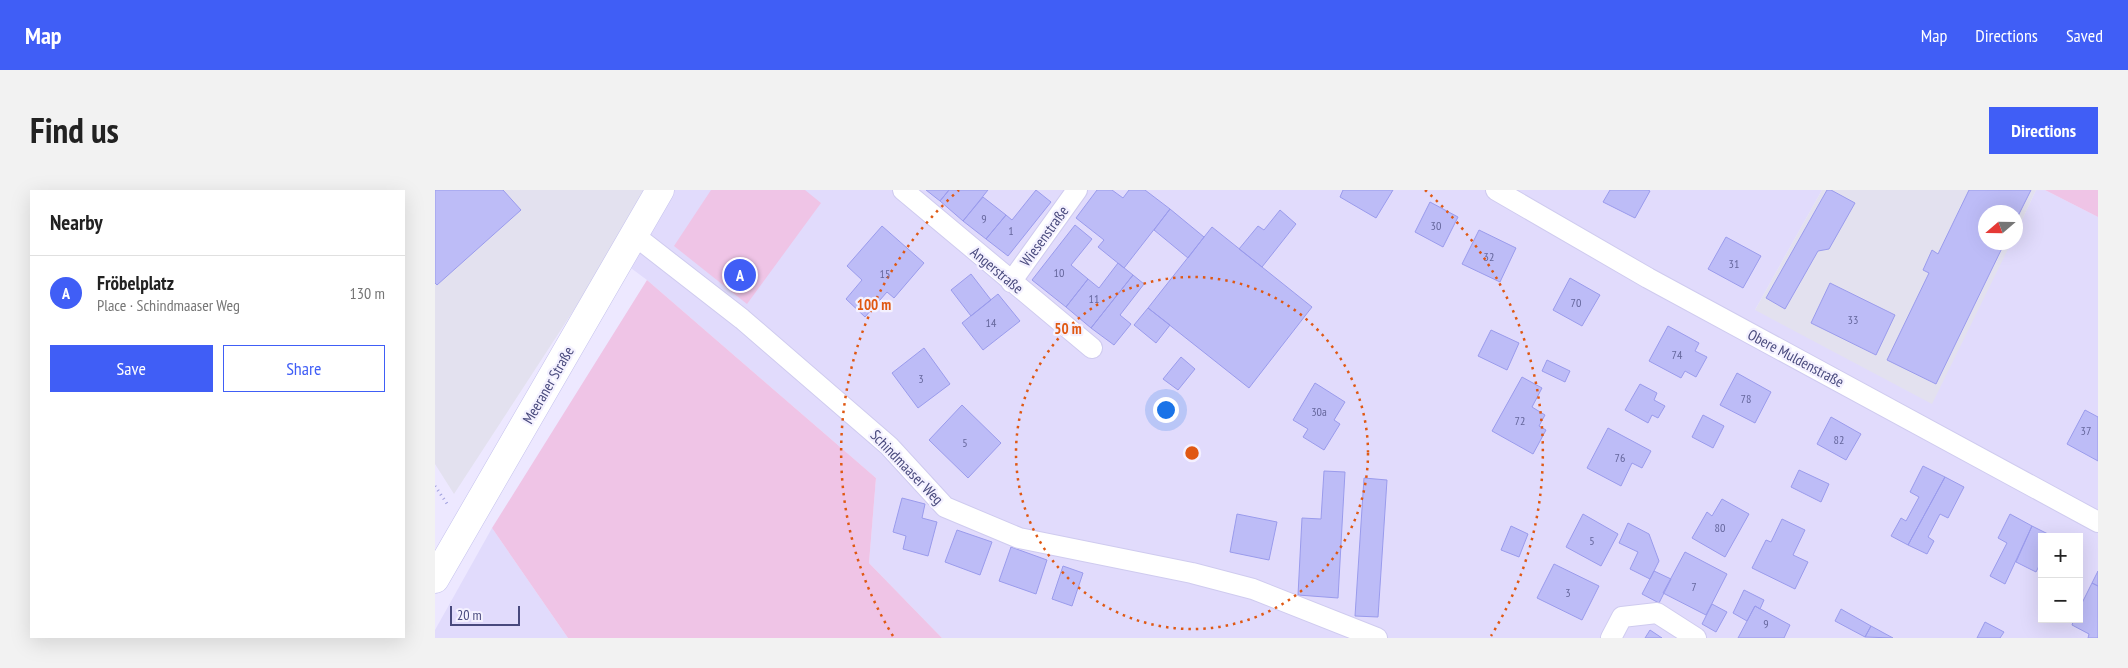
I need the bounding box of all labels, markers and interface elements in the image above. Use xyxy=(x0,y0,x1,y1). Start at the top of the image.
text: Map xyxy=(25,20,62,51)
text: Map xyxy=(1921,24,1947,47)
text: Directions xyxy=(1975,24,2038,47)
text: Saved xyxy=(2066,24,2103,47)
text: Find us xyxy=(30,107,119,153)
button: Directions xyxy=(1989,107,2098,154)
street label: Wiesenstraße xyxy=(1016,202,1072,270)
north arrow xyxy=(1978,205,2023,250)
text: Nearby xyxy=(50,209,103,236)
house number: 9 xyxy=(981,211,987,226)
house number: 30 xyxy=(1431,218,1441,233)
house number: 1 xyxy=(1008,223,1014,238)
street label: Angerstraße xyxy=(967,242,1027,298)
house number: 32 xyxy=(1484,249,1494,264)
pin: A xyxy=(724,256,756,294)
house number: 31 xyxy=(1729,256,1739,271)
house number: 10 xyxy=(1054,265,1064,280)
house number: 15 xyxy=(880,266,890,281)
text: Fröbelplatz xyxy=(97,271,174,295)
text: A xyxy=(62,283,70,303)
text: 130 m xyxy=(350,283,385,303)
house number: 11 xyxy=(1089,291,1099,306)
text: Place · Schindmaaser Weg xyxy=(97,295,240,315)
text: 100 m xyxy=(857,295,891,314)
house number: 70 xyxy=(1571,295,1581,310)
house number: 33 xyxy=(1848,312,1858,327)
house number: 14 xyxy=(986,315,997,330)
text: 50 m xyxy=(1054,319,1082,338)
street label: Obere Muldenstraße xyxy=(1745,325,1847,391)
street label: Meeraner Straße xyxy=(518,343,578,427)
button: Save xyxy=(50,345,213,392)
button: Share xyxy=(223,345,385,392)
house number: 74 xyxy=(1672,347,1683,362)
house number: 3 xyxy=(918,371,924,386)
house number: 78 xyxy=(1741,391,1751,406)
your location xyxy=(1153,397,1179,423)
house number: 30a xyxy=(1311,404,1327,419)
house number: 72 xyxy=(1515,413,1525,428)
house number: 37 xyxy=(2081,423,2091,438)
street label: Schindmaaser Weg xyxy=(867,426,947,508)
house number: 82 xyxy=(1834,432,1844,447)
house number: 5 xyxy=(962,435,968,450)
centre of rings xyxy=(1183,444,1201,462)
house number: 76 xyxy=(1615,450,1625,465)
house number: 80 xyxy=(1715,520,1725,535)
house number: 5 xyxy=(1589,533,1595,548)
map controls xyxy=(2038,533,2083,623)
button: + xyxy=(2038,533,2083,578)
button: − xyxy=(2038,578,2083,623)
house number: 7 xyxy=(1691,579,1697,594)
house number: 3 xyxy=(1565,585,1571,600)
scale bar xyxy=(450,603,520,626)
text: 20 m xyxy=(457,606,482,624)
house number: 9 xyxy=(1763,616,1769,631)

